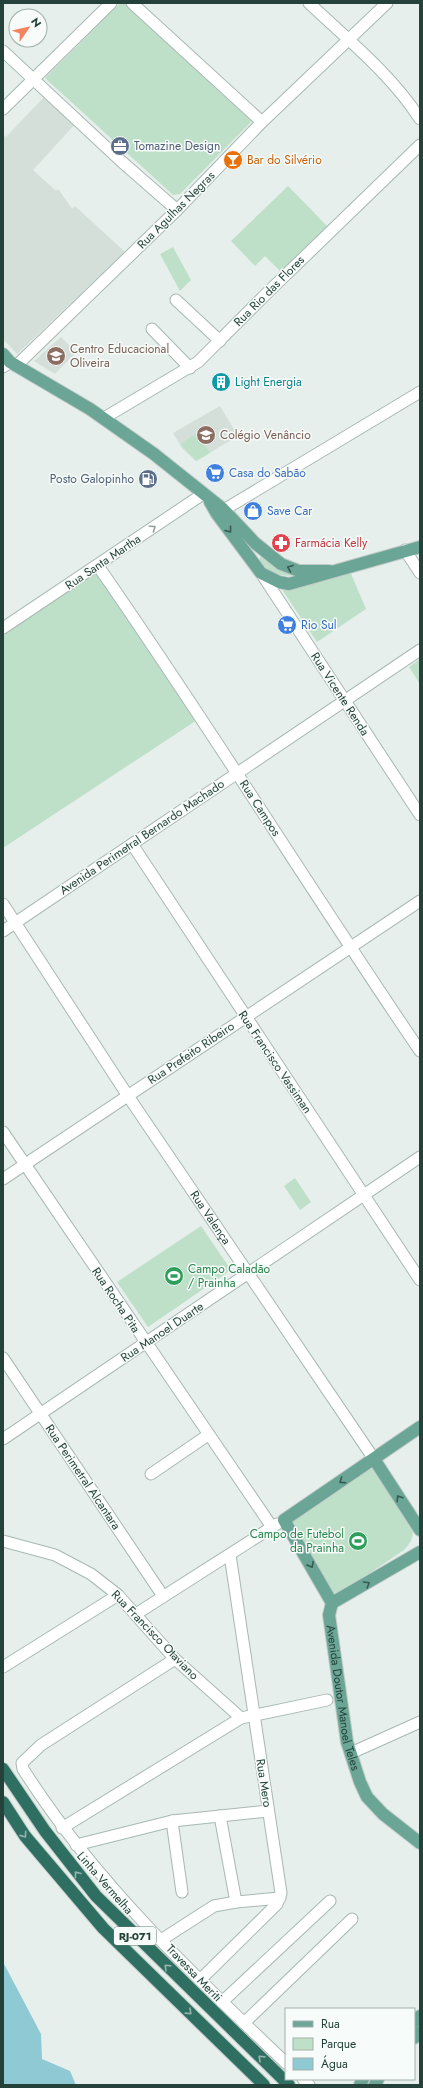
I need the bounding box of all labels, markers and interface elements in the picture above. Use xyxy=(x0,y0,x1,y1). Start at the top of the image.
north arrow xyxy=(8,8,48,48)
text: N xyxy=(27,14,45,31)
office icon: Tomazine Design xyxy=(109,135,131,157)
place label: Tomazine Design xyxy=(134,137,220,155)
bar icon: Bar do Silvério xyxy=(222,149,244,171)
place label: Bar do Silvério xyxy=(247,151,322,169)
street label: Rua Agulhas Negras xyxy=(133,167,219,253)
street label: Rua Rio das Flores xyxy=(230,251,309,330)
place label: Centro Educacional Oliveira xyxy=(70,340,169,372)
school or university icon: Centro Educacional Oliveira xyxy=(45,345,67,367)
building icon: Light Energia xyxy=(210,371,232,393)
place label: Light Energia xyxy=(235,373,302,391)
school or university icon: Colégio Venâncio xyxy=(195,424,217,446)
place label: Colégio Venâncio xyxy=(220,426,311,444)
supermarket icon: Casa do Sabão xyxy=(204,462,226,484)
place label: Casa do Sabão xyxy=(229,464,306,482)
fuel station icon: Posto Galopinho xyxy=(137,468,159,490)
place label: Posto Galopinho xyxy=(50,470,134,488)
shop icon: Save Car xyxy=(242,500,264,522)
place label: Save Car xyxy=(267,502,313,520)
one-way arrow xyxy=(148,526,155,533)
one-way arrow xyxy=(224,526,231,533)
street label: Rua Santa Martha xyxy=(62,530,145,594)
pharmacy icon: Farmácia Kelly xyxy=(270,532,292,554)
place label: Farmácia Kelly xyxy=(295,534,368,552)
one-way arrow xyxy=(287,565,294,573)
supermarket icon: Rio Sul xyxy=(276,614,298,636)
place label: Rio Sul xyxy=(301,616,337,634)
street label: Rua Vicente Renda xyxy=(306,649,374,739)
street label: Avenida Perimetral Bernardo Machado xyxy=(56,775,228,899)
street label: Rua Campos xyxy=(235,776,285,840)
street label: Rua Francisco Vassiman xyxy=(234,1007,316,1117)
street label: Rua Prefeito Ribeiro xyxy=(144,1017,238,1089)
street label: Rua Valença xyxy=(186,1187,235,1248)
place label: Campo Caladão / Prainha xyxy=(188,1260,271,1292)
street label: Rua Rocha Pita xyxy=(87,1264,145,1336)
sports icon: Campo Caladão / Prainha xyxy=(163,1265,185,1287)
street label: Rua Manoel Duarte xyxy=(117,1298,207,1366)
street label: Rua Perimetral Alcantara xyxy=(41,1421,125,1534)
one-way arrow xyxy=(339,1476,346,1484)
one-way arrow xyxy=(396,1495,404,1502)
place label: Campo de Futebol da Prainha xyxy=(250,1525,344,1557)
sports icon: Campo de Futebol da Prainha xyxy=(347,1530,369,1552)
one-way arrow xyxy=(306,1561,314,1568)
one-way arrow xyxy=(363,1582,370,1589)
street label: Rua Francisco Otaviano xyxy=(107,1586,203,1684)
street label: Avenida Doutor Manoel Teles xyxy=(321,1624,365,1773)
street label: Rua Mero xyxy=(251,1758,277,1809)
one-way arrow xyxy=(19,1830,26,1837)
street label: Linha Vermelha xyxy=(73,1848,138,1919)
one-way arrow xyxy=(75,1871,82,1878)
road number: RJ-071 xyxy=(114,1927,156,1945)
street label: Travessa Meriti xyxy=(162,1940,226,2006)
one-way arrow xyxy=(164,1964,172,1972)
one-way arrow xyxy=(184,2007,192,2015)
legend xyxy=(285,2008,415,2080)
text: Rua xyxy=(321,2015,340,2033)
text: Parque xyxy=(321,2035,356,2053)
one-way arrow xyxy=(258,2055,266,2063)
text: Água xyxy=(321,2055,348,2073)

